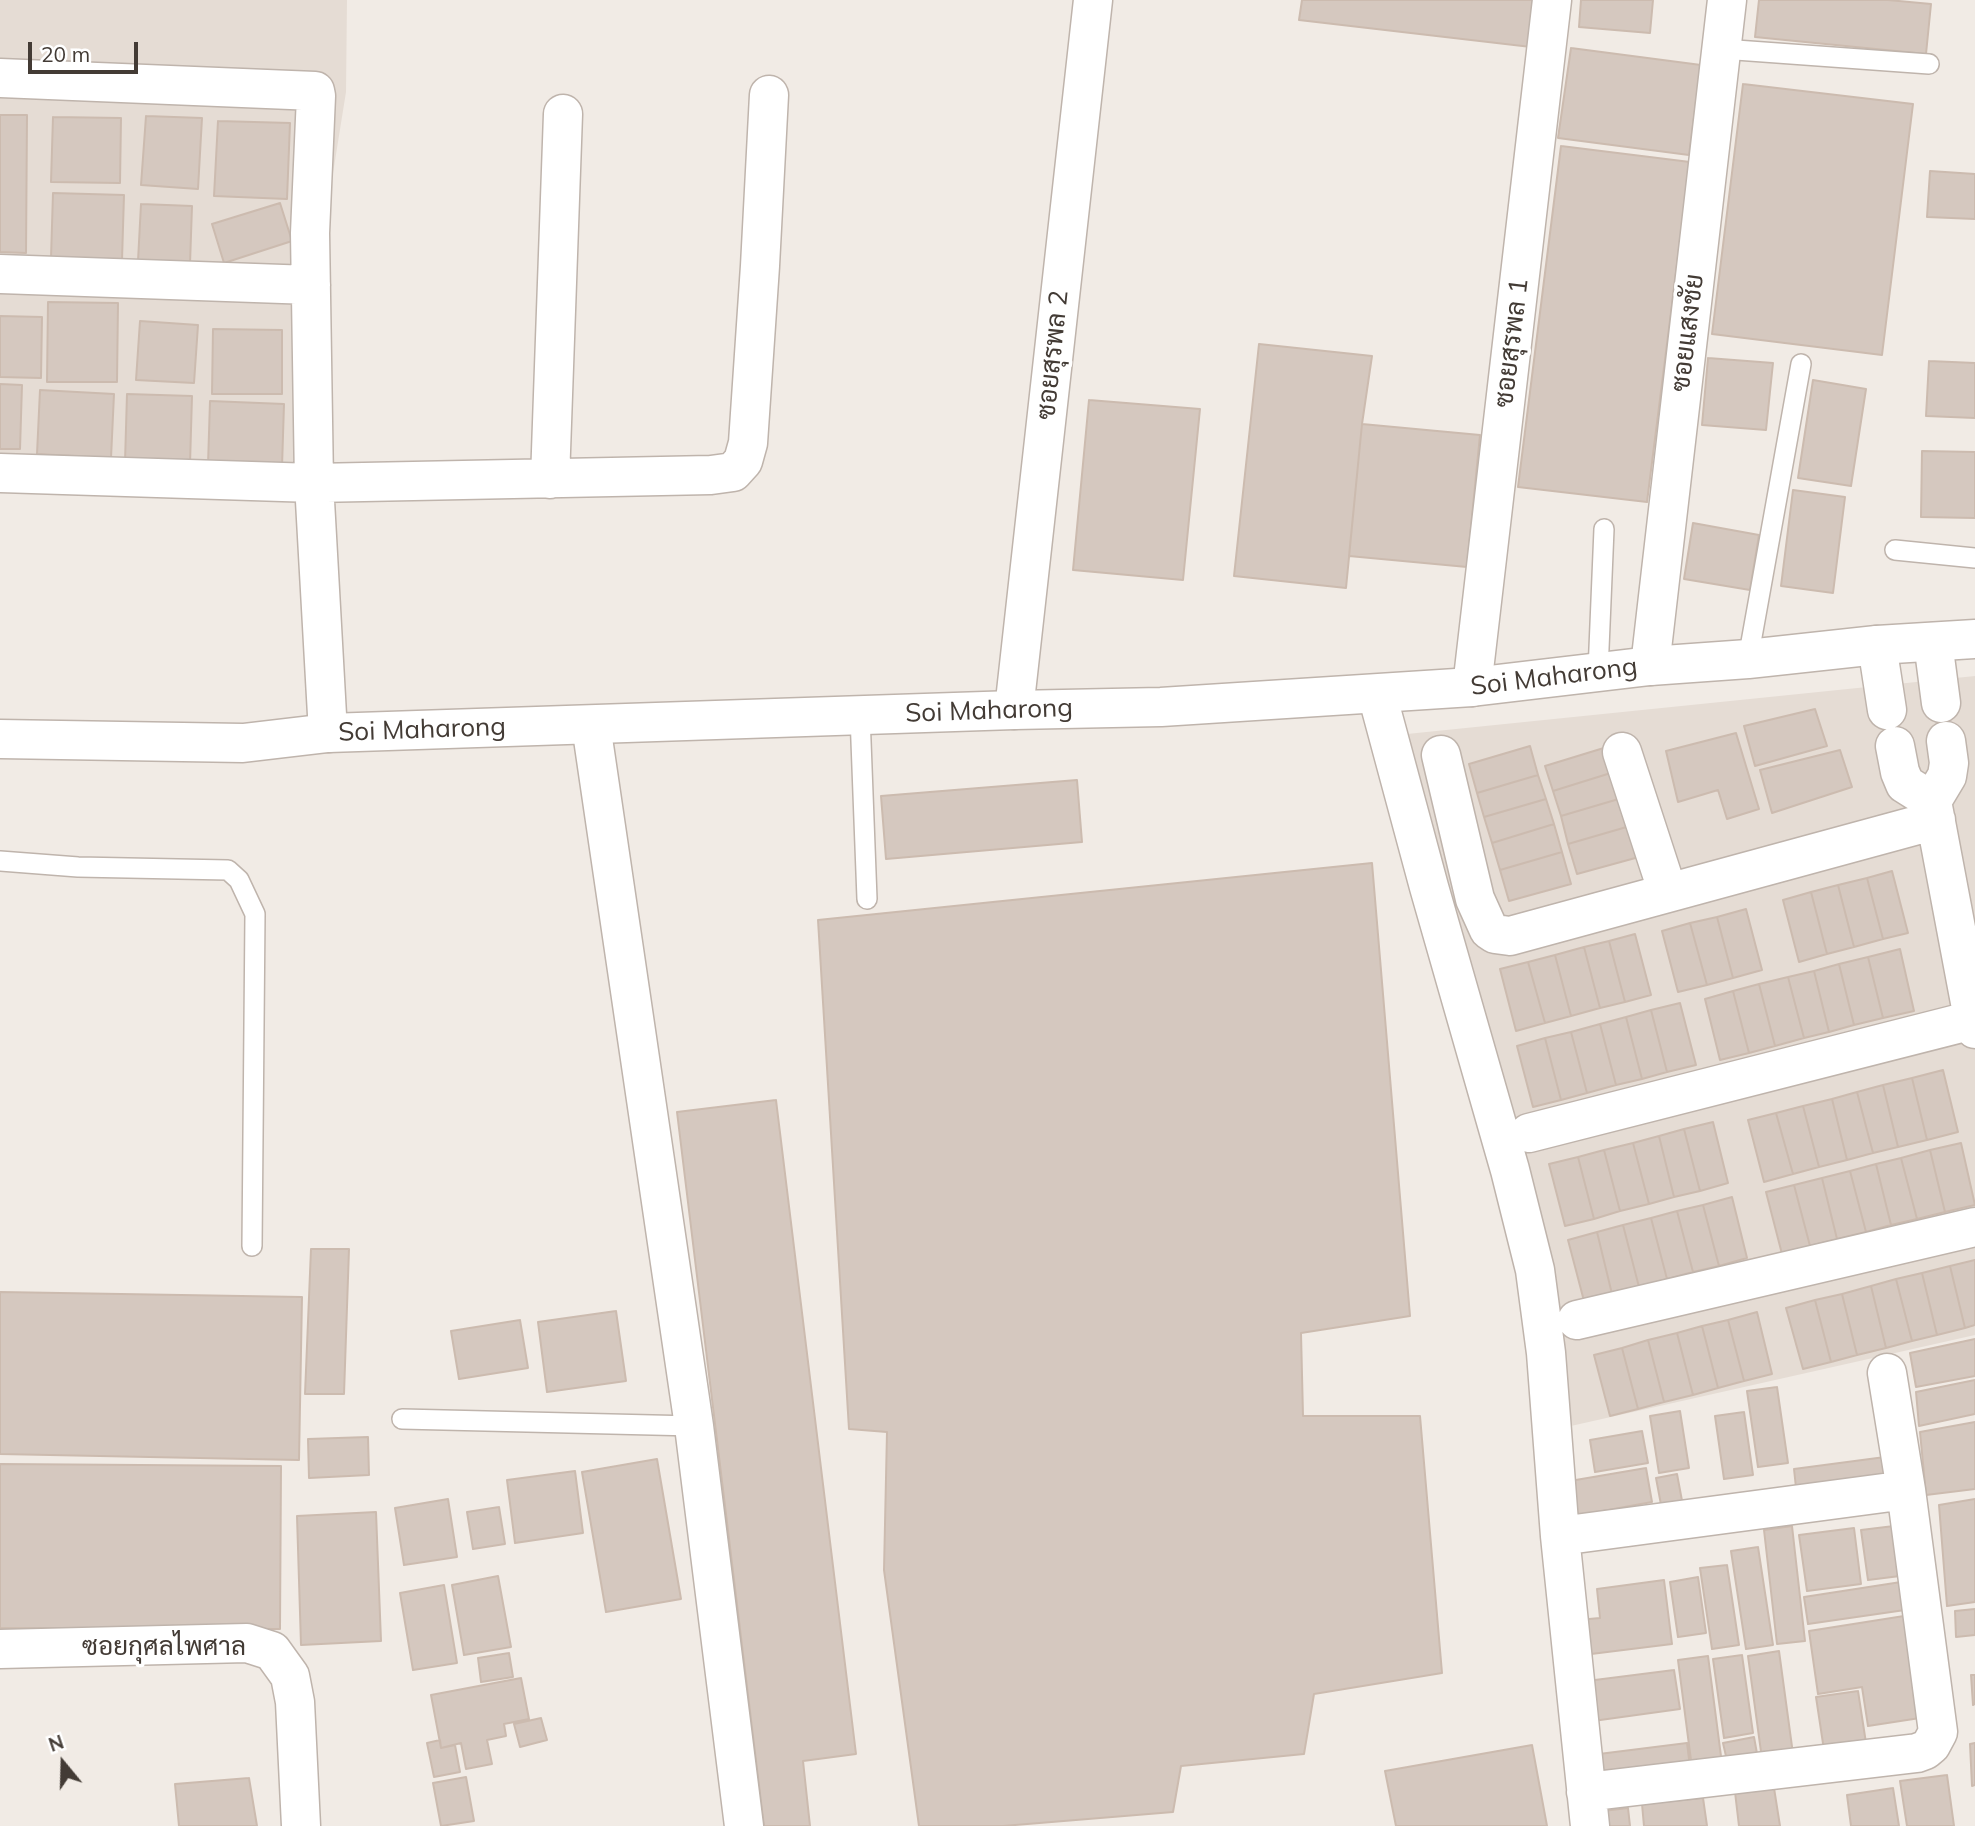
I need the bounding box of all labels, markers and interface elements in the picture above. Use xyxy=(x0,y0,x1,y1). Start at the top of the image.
scale bar xyxy=(32,28,142,72)
text: 20 m xyxy=(41,41,90,67)
street label: ซอยแสงชัย xyxy=(1665,272,1711,394)
street label: ซอยสุรพล 1 xyxy=(1489,277,1535,409)
street label: ซอยสุรพล 2 xyxy=(1031,289,1075,421)
street label: Soi Maharong xyxy=(1469,651,1639,703)
street label: Soi Maharong xyxy=(905,692,1073,730)
street label: Soi Maharong xyxy=(338,711,506,749)
street label: ซอยกุศลไพศาล xyxy=(82,1631,246,1663)
north arrow xyxy=(28,1728,98,1798)
text: N xyxy=(45,1729,67,1757)

